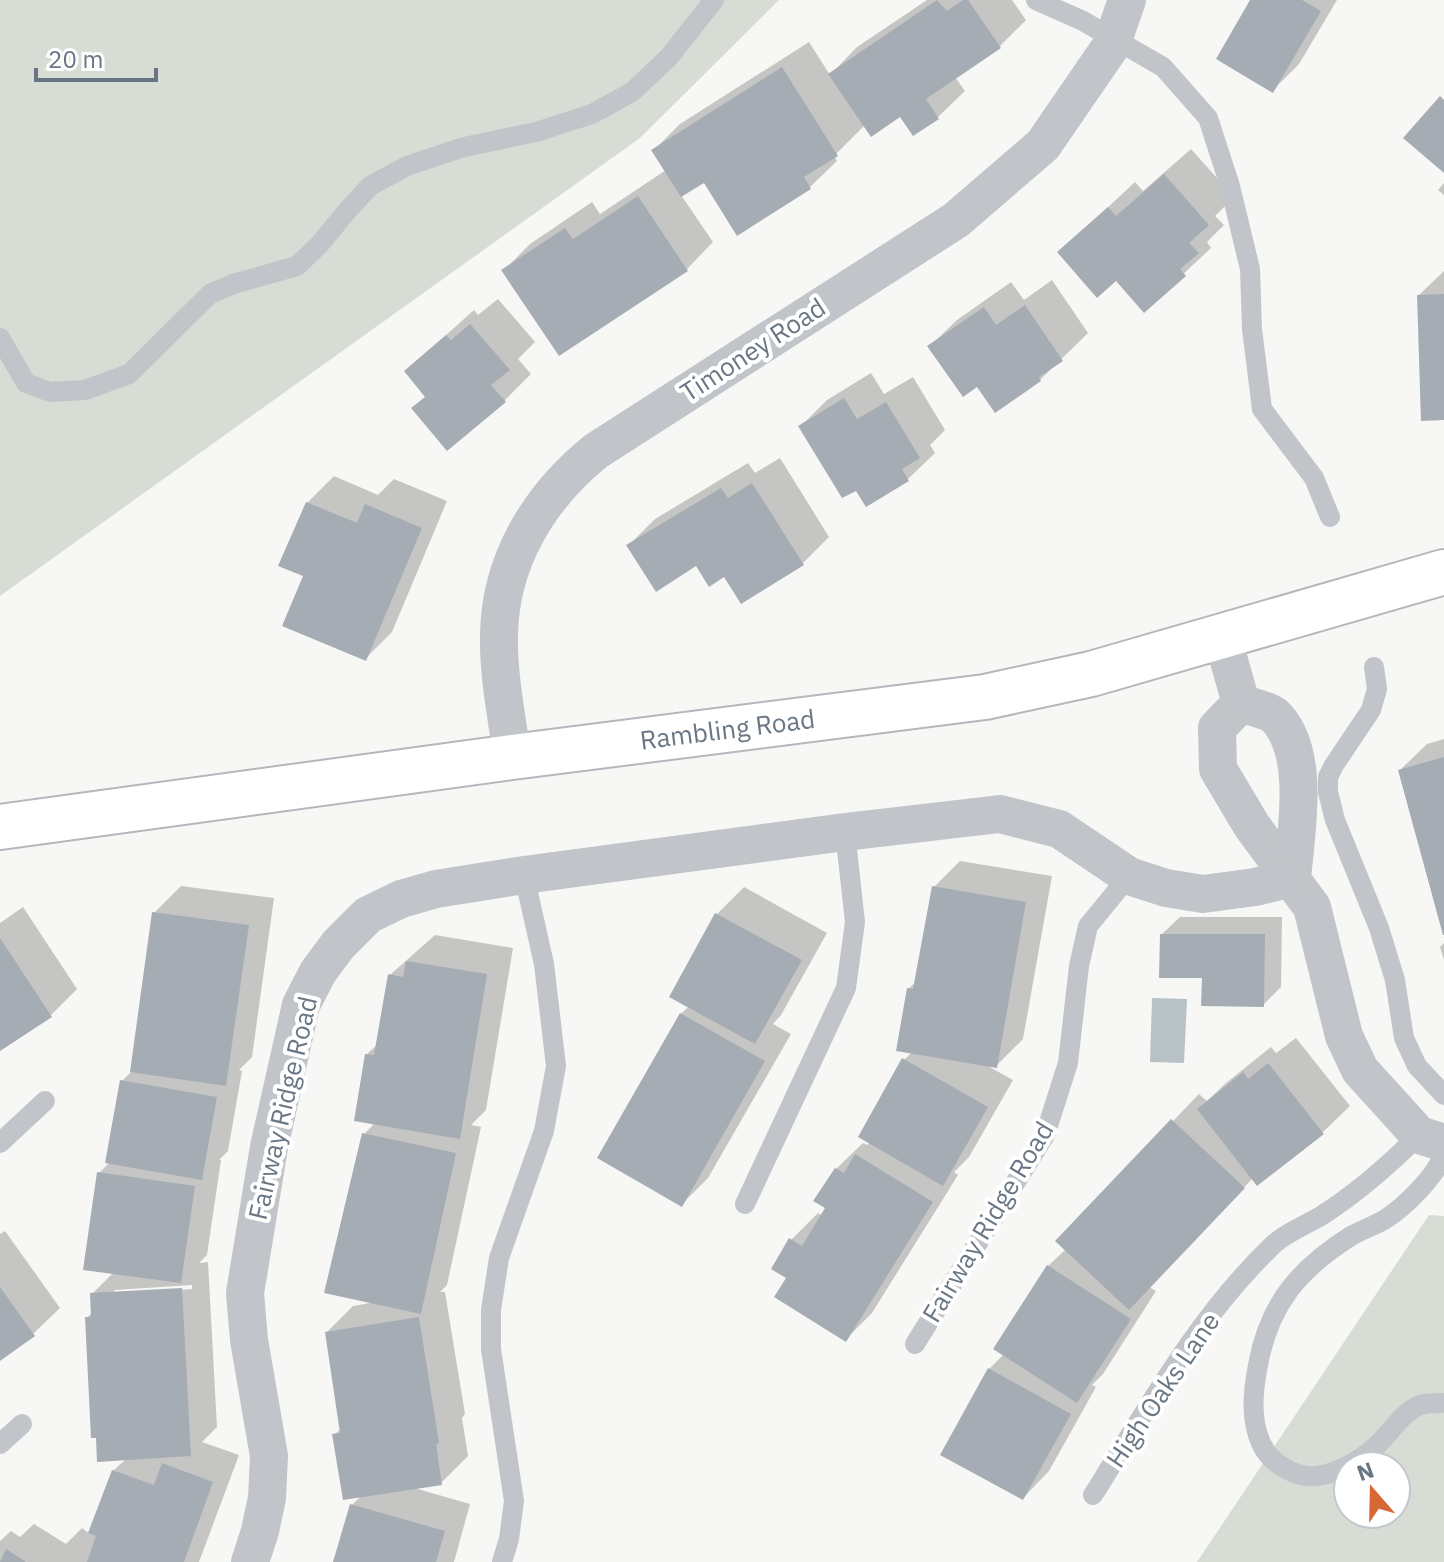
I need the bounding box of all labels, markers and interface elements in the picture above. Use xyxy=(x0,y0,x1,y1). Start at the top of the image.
scale bar xyxy=(36,32,156,82)
text: 20 m xyxy=(48,43,103,75)
street label: Timoney Road xyxy=(673,290,832,409)
street label: Rambling Road xyxy=(638,701,817,757)
street label: Fairway Ridge Road xyxy=(240,993,324,1223)
street label: Fairway Ridge Road xyxy=(914,1115,1060,1328)
street label: High Oaks Lane xyxy=(1098,1305,1227,1474)
north arrow xyxy=(1332,1450,1412,1530)
text: N xyxy=(1353,1454,1377,1487)

